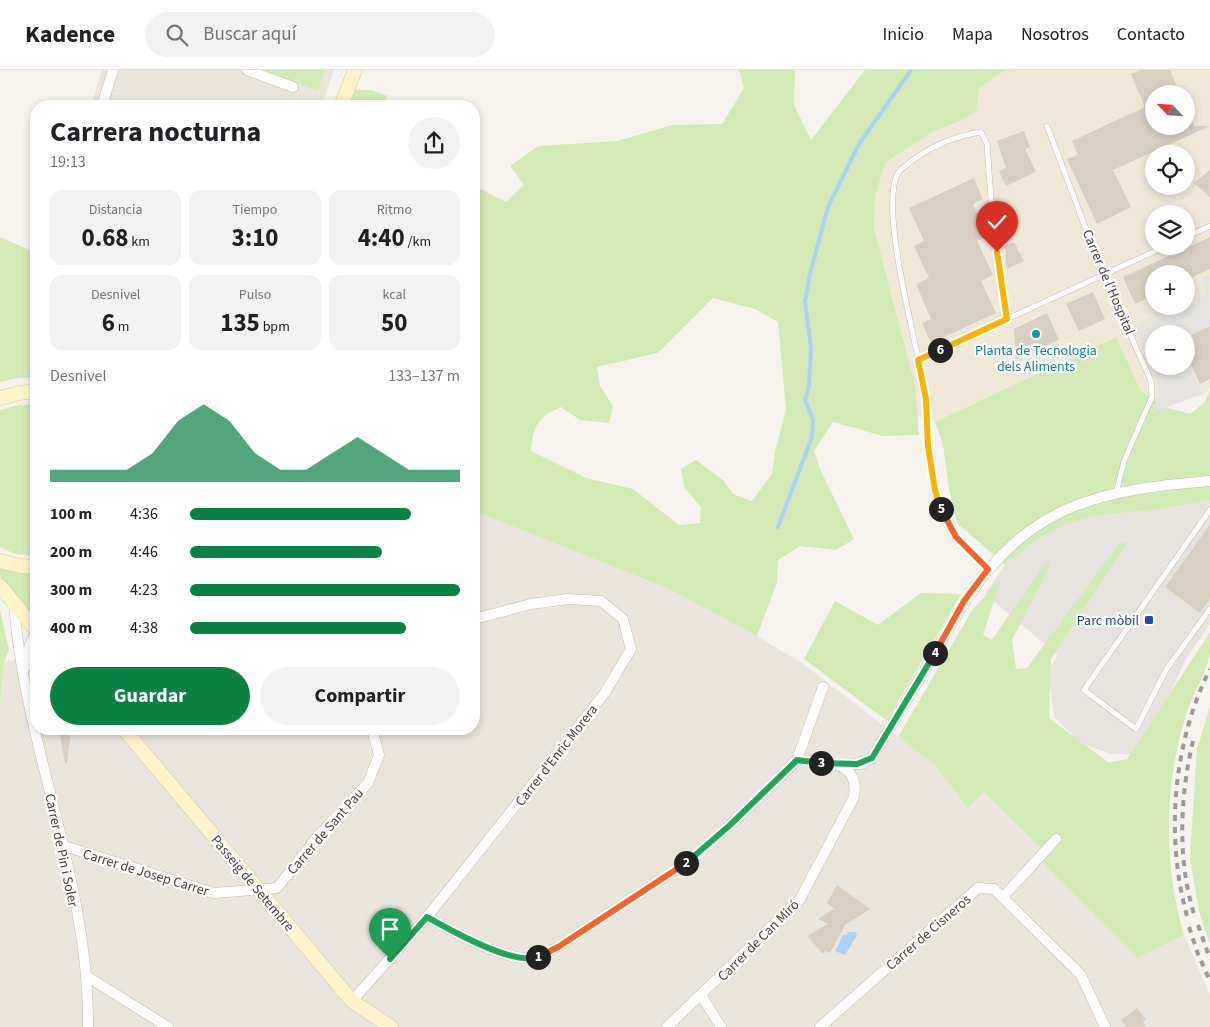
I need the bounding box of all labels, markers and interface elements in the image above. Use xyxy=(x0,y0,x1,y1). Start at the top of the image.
search box xyxy=(145,12,495,57)
text: Kadence xyxy=(25,17,115,52)
icon: search xyxy=(163,21,191,49)
text: Buscar aquí xyxy=(203,21,296,48)
text: Inicio xyxy=(883,22,924,47)
text: Mapa xyxy=(952,22,993,47)
text: Nosotros xyxy=(1021,22,1089,47)
text: Contacto xyxy=(1117,22,1185,47)
north arrow xyxy=(1145,85,1195,135)
map controls xyxy=(1145,85,1195,375)
text: Carrera nocturna xyxy=(50,112,261,152)
button: share xyxy=(408,117,460,169)
button: locate xyxy=(1145,145,1195,195)
text: 19:13 xyxy=(50,151,86,173)
text: Distancia xyxy=(89,200,143,220)
text: Tiempo xyxy=(233,200,277,220)
text: Ritmo xyxy=(377,200,412,220)
pin xyxy=(976,201,1018,252)
button: layers xyxy=(1145,205,1195,255)
icon: check xyxy=(983,208,1011,236)
text: 0.68 xyxy=(81,220,129,256)
text: 3:10 xyxy=(231,220,279,256)
text: 4:40 xyxy=(358,220,405,256)
street label: Carrer de l'Hospital xyxy=(1077,227,1139,339)
text: km xyxy=(129,232,150,252)
text: /km xyxy=(405,232,431,252)
button: + xyxy=(1145,265,1195,315)
text: Desnivel xyxy=(91,285,140,305)
text: Pulso xyxy=(239,285,271,305)
text: kcal xyxy=(383,285,406,305)
text: 6 xyxy=(102,305,115,341)
text: 135 xyxy=(220,305,260,341)
text: 50 xyxy=(381,305,408,341)
text: m xyxy=(115,317,129,337)
text: bpm xyxy=(260,317,290,337)
button: − xyxy=(1145,325,1195,375)
marker: Planta de Tecnologia dels Aliments xyxy=(1030,328,1042,340)
pin: 6 xyxy=(928,338,952,362)
text: 6 xyxy=(937,340,944,360)
place label: Planta de Tecnologia dels Aliments xyxy=(975,341,1097,377)
text: Desnivel xyxy=(50,365,107,387)
text: 133–137 m xyxy=(388,365,460,387)
pin: 5 xyxy=(928,496,954,522)
text: 5 xyxy=(938,499,945,519)
text: 100 m xyxy=(50,503,92,525)
text: 4:36 xyxy=(130,503,158,525)
text: 200 m xyxy=(50,541,92,563)
text: 4:46 xyxy=(130,541,158,563)
text: 300 m xyxy=(50,579,92,601)
text: 4:23 xyxy=(130,579,158,601)
place label: Parc mòbil xyxy=(1077,611,1139,631)
marker: Parc mòbil xyxy=(1143,614,1155,626)
text: 400 m xyxy=(50,617,92,639)
text: 4:38 xyxy=(130,617,158,639)
pin: 4 xyxy=(922,640,948,666)
text: 4 xyxy=(932,643,939,663)
button: Guardar xyxy=(50,667,250,725)
button: Compartir xyxy=(260,667,460,725)
street label: Carrer d'Enric Morera xyxy=(511,701,603,811)
pin: 3 xyxy=(808,750,834,776)
text: 3 xyxy=(818,753,825,773)
street label: Carrer de Sant Pau xyxy=(283,784,369,879)
street label: Carrer de Pin i Soler xyxy=(39,792,83,909)
street label: Passeig de Setembre xyxy=(206,831,299,936)
street label: Carrer de Josep Carrer xyxy=(80,844,211,902)
pin: 2 xyxy=(674,850,698,876)
text: 2 xyxy=(683,853,690,873)
street label: Carrer de Cisneros xyxy=(882,890,976,975)
street label: Carrer de Can Miró xyxy=(713,895,804,986)
pin xyxy=(369,908,411,959)
icon: arrive xyxy=(376,915,404,943)
pin: 1 xyxy=(526,944,550,970)
text: 1 xyxy=(535,947,542,967)

